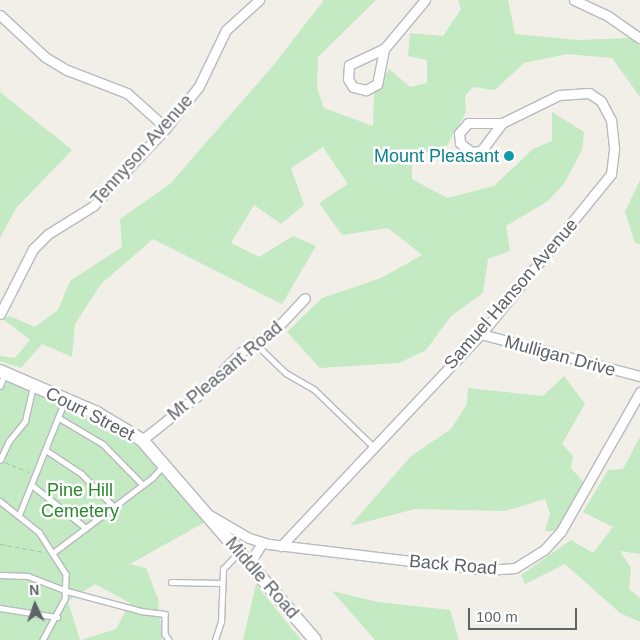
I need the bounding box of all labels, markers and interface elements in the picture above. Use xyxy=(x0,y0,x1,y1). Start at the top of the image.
street label: Tennyson Avenue xyxy=(86,90,198,210)
place label: Mount Pleasant xyxy=(374,145,499,167)
marker: Mount Pleasant xyxy=(503,150,515,162)
street label: Samuel Hanson Avenue xyxy=(439,214,583,374)
street label: Mt Pleasant Road xyxy=(163,317,287,425)
street label: Mulligan Drive xyxy=(502,331,618,381)
street label: Court Street xyxy=(42,382,138,446)
park label: Pine Hill Cemetery xyxy=(41,480,119,522)
street label: Middle Road xyxy=(221,533,303,623)
street label: Back Road xyxy=(408,550,498,580)
north arrow xyxy=(10,580,60,630)
text: N xyxy=(29,582,40,598)
scale bar xyxy=(470,598,579,630)
text: 100 m xyxy=(476,608,518,625)

